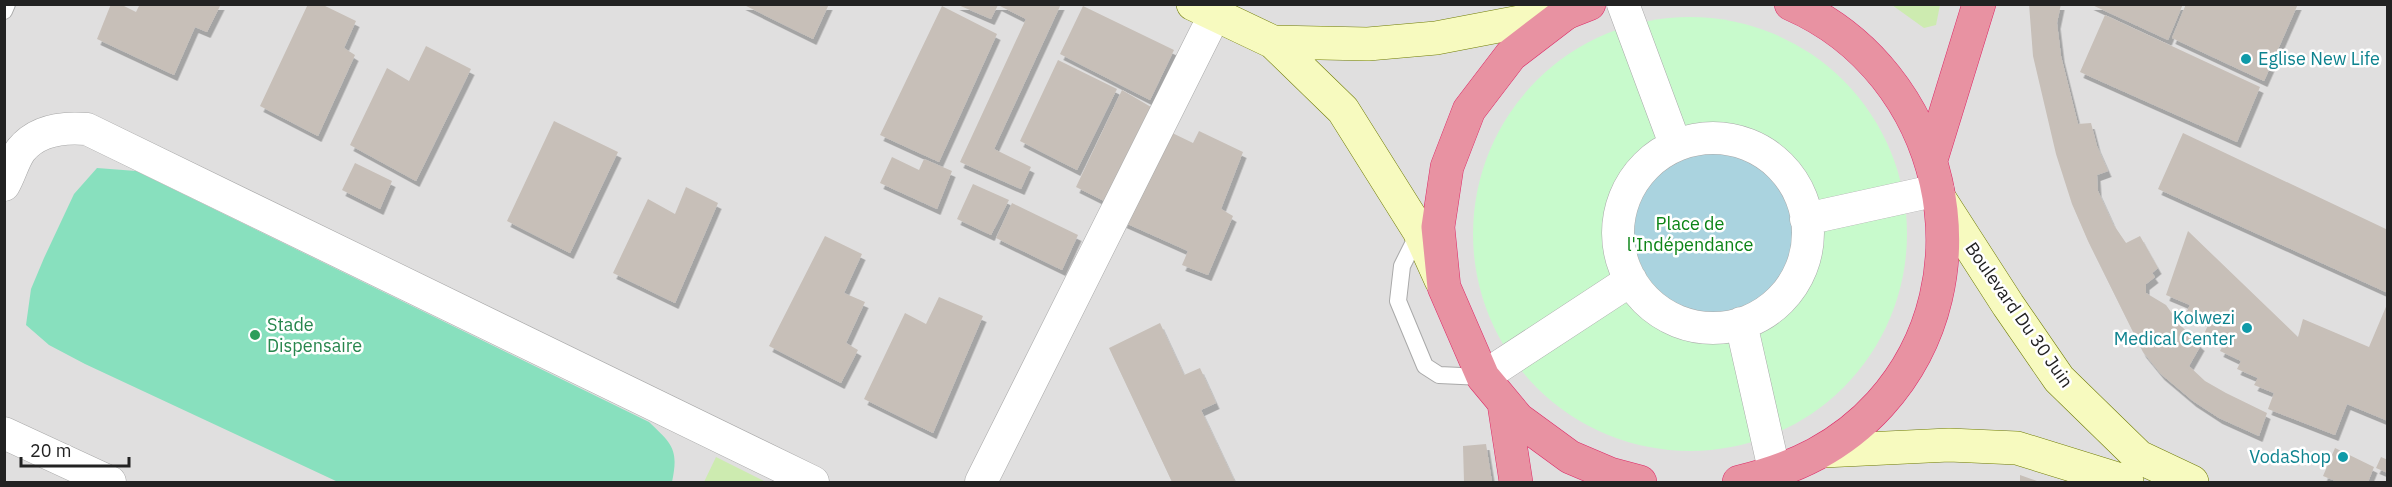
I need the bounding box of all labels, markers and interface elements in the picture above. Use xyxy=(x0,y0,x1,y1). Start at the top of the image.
place label: Eglise New Life xyxy=(2258,47,2380,70)
marker: Eglise New Life xyxy=(2239,52,2253,66)
park label: Place de l'Indépendance xyxy=(1627,212,1753,256)
street label: Boulevard Du 30 Juin xyxy=(1960,237,2078,392)
place label: Kolwezi Medical Center xyxy=(2114,306,2235,350)
place label: Stade Dispensaire xyxy=(267,313,362,357)
marker: Kolwezi Medical Center xyxy=(2240,321,2254,335)
marker: Stade Dispensaire xyxy=(248,328,262,342)
scale bar xyxy=(21,430,129,468)
text: 20 m xyxy=(30,439,72,462)
place label: VodaShop xyxy=(2249,445,2331,468)
marker: VodaShop xyxy=(2336,450,2350,464)

